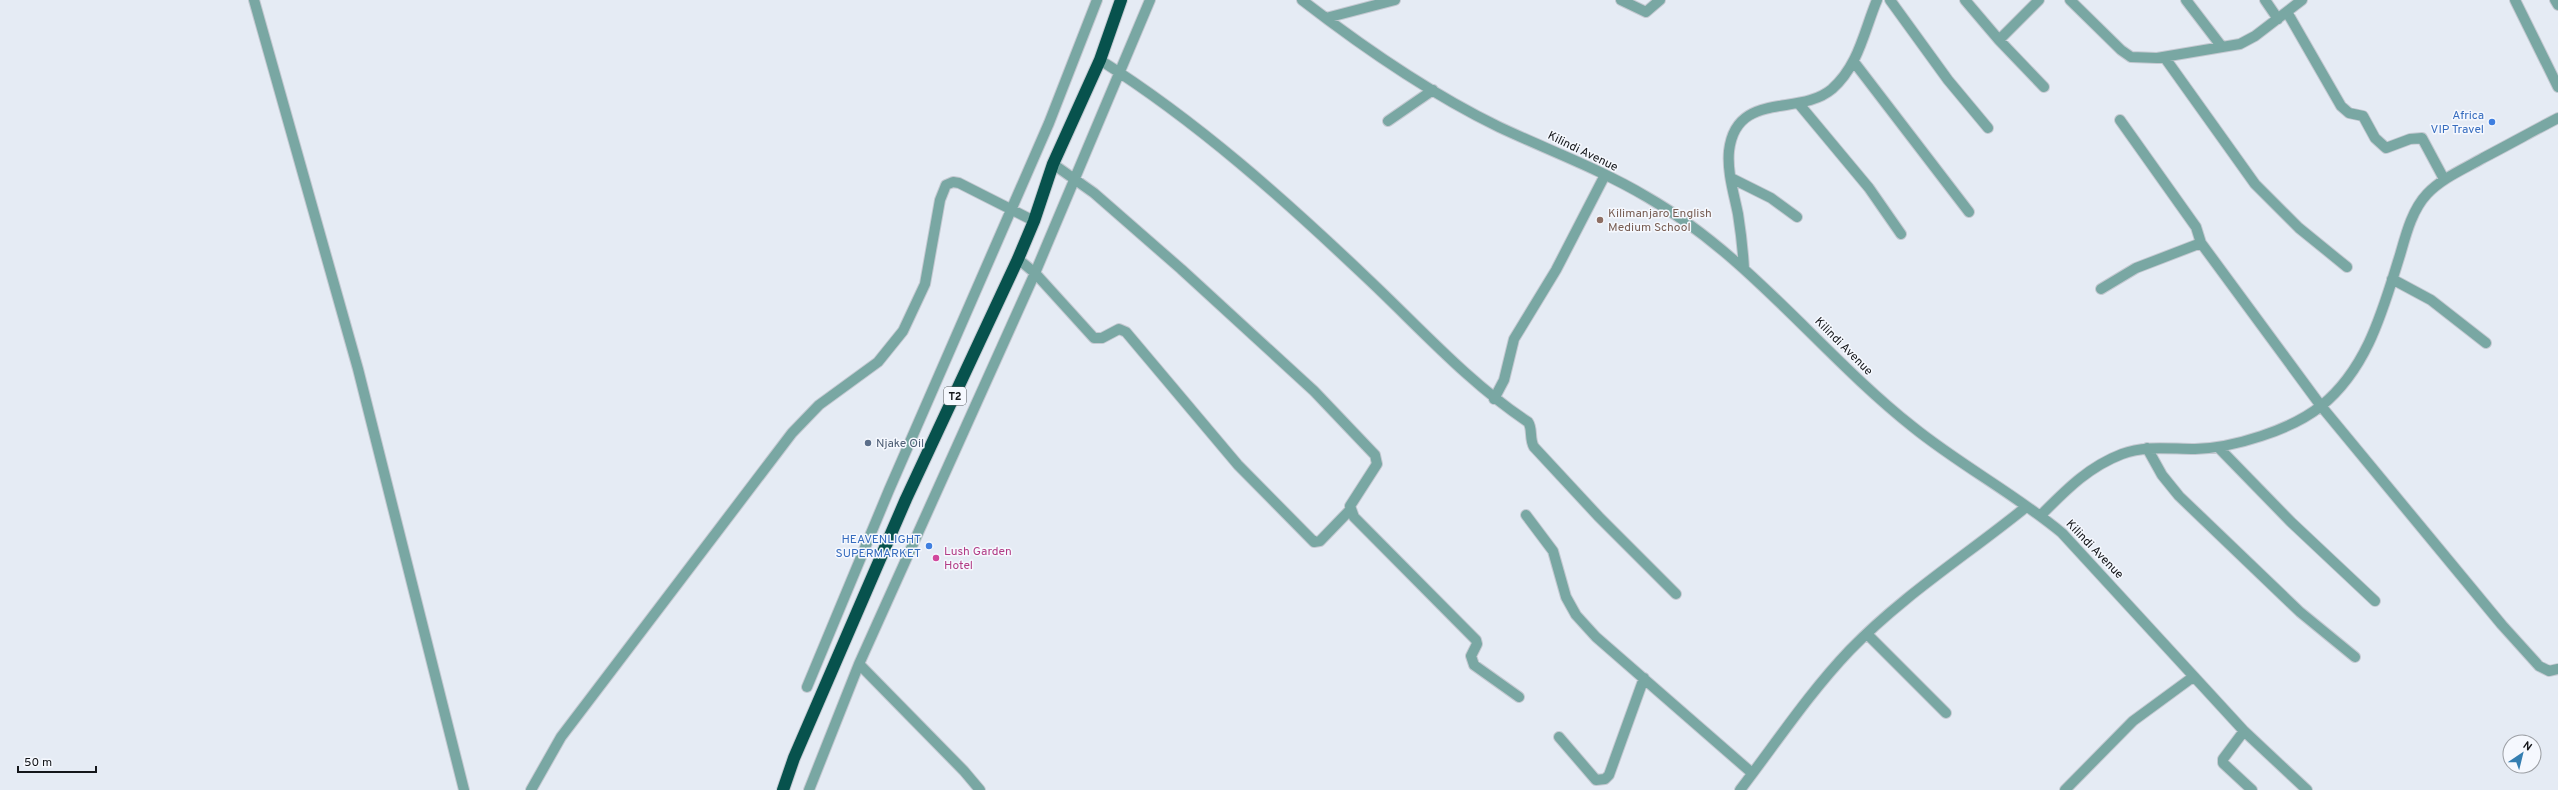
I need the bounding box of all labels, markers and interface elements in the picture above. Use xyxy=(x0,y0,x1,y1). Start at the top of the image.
place label: Africa VIP Travel xyxy=(2431,108,2484,138)
marker: Africa VIP Travel xyxy=(2487,117,2497,127)
street label: Kilindi Avenue xyxy=(1545,128,1620,176)
place label: Kilimanjaro English Medium School xyxy=(1608,206,1712,236)
marker: Kilimanjaro English Medium School xyxy=(1595,215,1605,225)
street label: Kilindi Avenue xyxy=(1811,314,1876,379)
road number: T2 xyxy=(944,387,966,405)
place label: Njake Oil xyxy=(876,436,924,452)
marker: Njake Oil xyxy=(863,438,873,448)
street label: Kilindi Avenue xyxy=(2062,517,2127,583)
place label: HEAVENLIGHT SUPERMARKET xyxy=(836,532,921,562)
marker: HEAVENLIGHT SUPERMARKET xyxy=(924,541,934,551)
place label: Lush Garden Hotel xyxy=(944,544,1012,574)
marker: Lush Garden Hotel xyxy=(931,553,941,563)
north arrow xyxy=(2502,734,2542,774)
text: N xyxy=(2520,739,2534,755)
scale bar xyxy=(18,748,96,774)
text: 50 m xyxy=(24,755,52,771)

